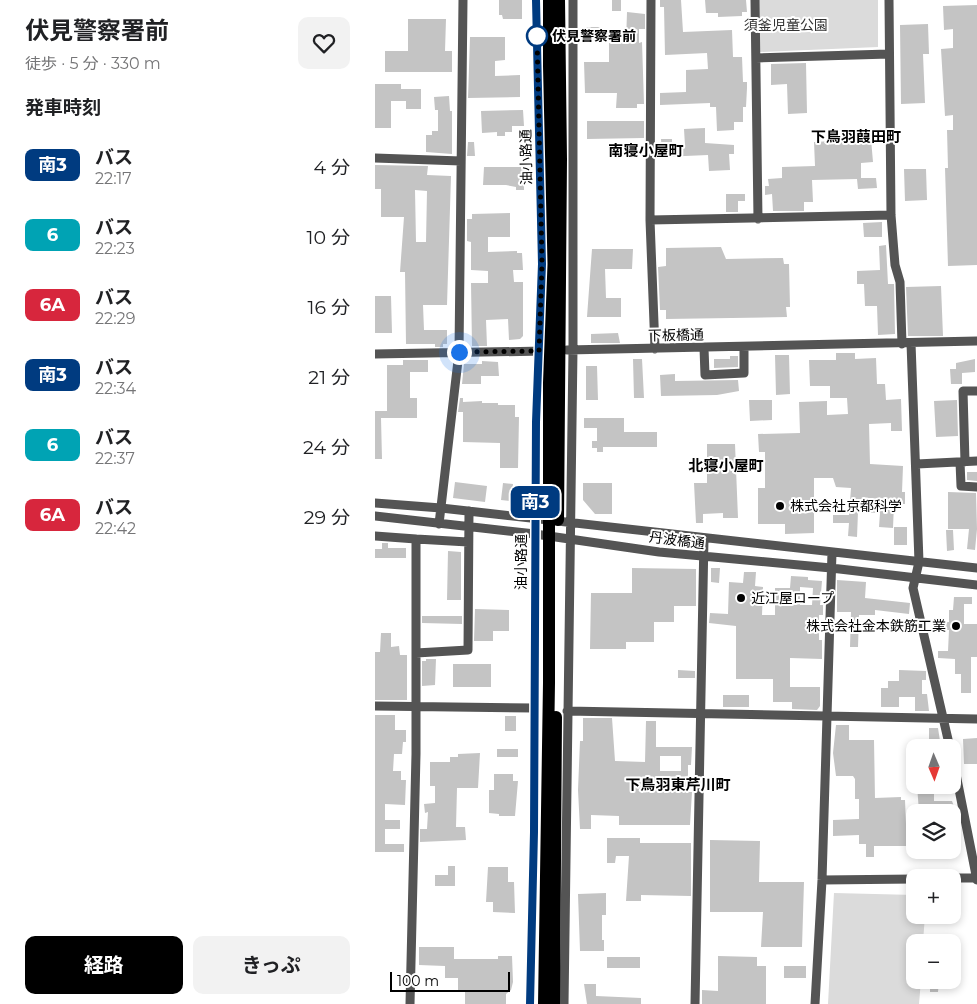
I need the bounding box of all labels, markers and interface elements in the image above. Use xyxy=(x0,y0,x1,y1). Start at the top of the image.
text: 伏見警察署前 xyxy=(25,16,169,45)
park label: 須釜児童公園 xyxy=(744,16,828,34)
button: heart xyxy=(298,17,350,69)
marker: 伏見警察署前 xyxy=(526,25,548,47)
place label: 伏見警察署前 xyxy=(552,27,636,45)
text: 徒歩 · 5 分 · 330 m xyxy=(25,54,161,73)
text: 発車時刻 xyxy=(25,96,101,119)
district label: 下鳥羽葭田町 xyxy=(811,127,901,146)
street label: 油小路通 xyxy=(517,129,535,185)
district label: 南寝小屋町 xyxy=(608,141,684,160)
text: バス xyxy=(95,146,133,169)
text: 南3 xyxy=(38,154,67,176)
text: 4 分 xyxy=(313,156,350,179)
text: 22:17 xyxy=(95,169,132,188)
text: バス xyxy=(95,216,133,239)
text: 6 xyxy=(47,224,58,246)
text: 10 分 xyxy=(307,226,350,249)
text: 22:23 xyxy=(95,239,135,258)
text: バス xyxy=(95,286,133,309)
text: 6A xyxy=(40,294,65,316)
text: 16 分 xyxy=(308,296,350,319)
text: 22:29 xyxy=(95,309,135,328)
street label: 下板橋通 xyxy=(648,326,704,344)
your location xyxy=(447,340,472,365)
text: バス xyxy=(95,356,133,379)
text: 南3 xyxy=(38,364,67,386)
text: 21 分 xyxy=(308,366,350,389)
text: 22:34 xyxy=(95,379,136,398)
text: バス xyxy=(95,426,133,449)
text: 6 xyxy=(47,434,58,456)
text: 24 分 xyxy=(303,436,350,459)
text: 22:37 xyxy=(95,449,135,468)
district label: 北寝小屋町 xyxy=(688,456,764,475)
line badge: 南3 xyxy=(513,486,557,518)
text: 南3 xyxy=(521,491,549,513)
text: バス xyxy=(95,496,133,519)
place label: 株式会社京都科学 xyxy=(790,497,902,515)
marker: 株式会社京都科学 xyxy=(774,500,786,512)
text: 6A xyxy=(40,504,65,526)
text: 29 分 xyxy=(304,506,350,529)
text: 22:42 xyxy=(95,519,136,538)
street label: 丹波橋通 xyxy=(648,528,706,552)
street label: 油小路通 xyxy=(512,534,530,590)
place label: 近江屋ロープ xyxy=(751,589,834,607)
marker: 近江屋ロープ xyxy=(735,592,747,604)
place label: 株式会社金本鉄筋工業 xyxy=(806,617,946,635)
marker: 株式会社金本鉄筋工業 xyxy=(950,620,962,632)
north arrow xyxy=(906,739,961,794)
map controls xyxy=(906,739,961,989)
district label: 下鳥羽東芹川町 xyxy=(625,775,731,794)
button: layers xyxy=(906,804,961,859)
button: + xyxy=(906,869,961,924)
button: − xyxy=(906,934,961,989)
button: 経路 xyxy=(25,936,183,994)
button: きっぷ xyxy=(193,936,350,994)
scale bar xyxy=(390,969,510,992)
text: 100 m xyxy=(397,972,439,990)

